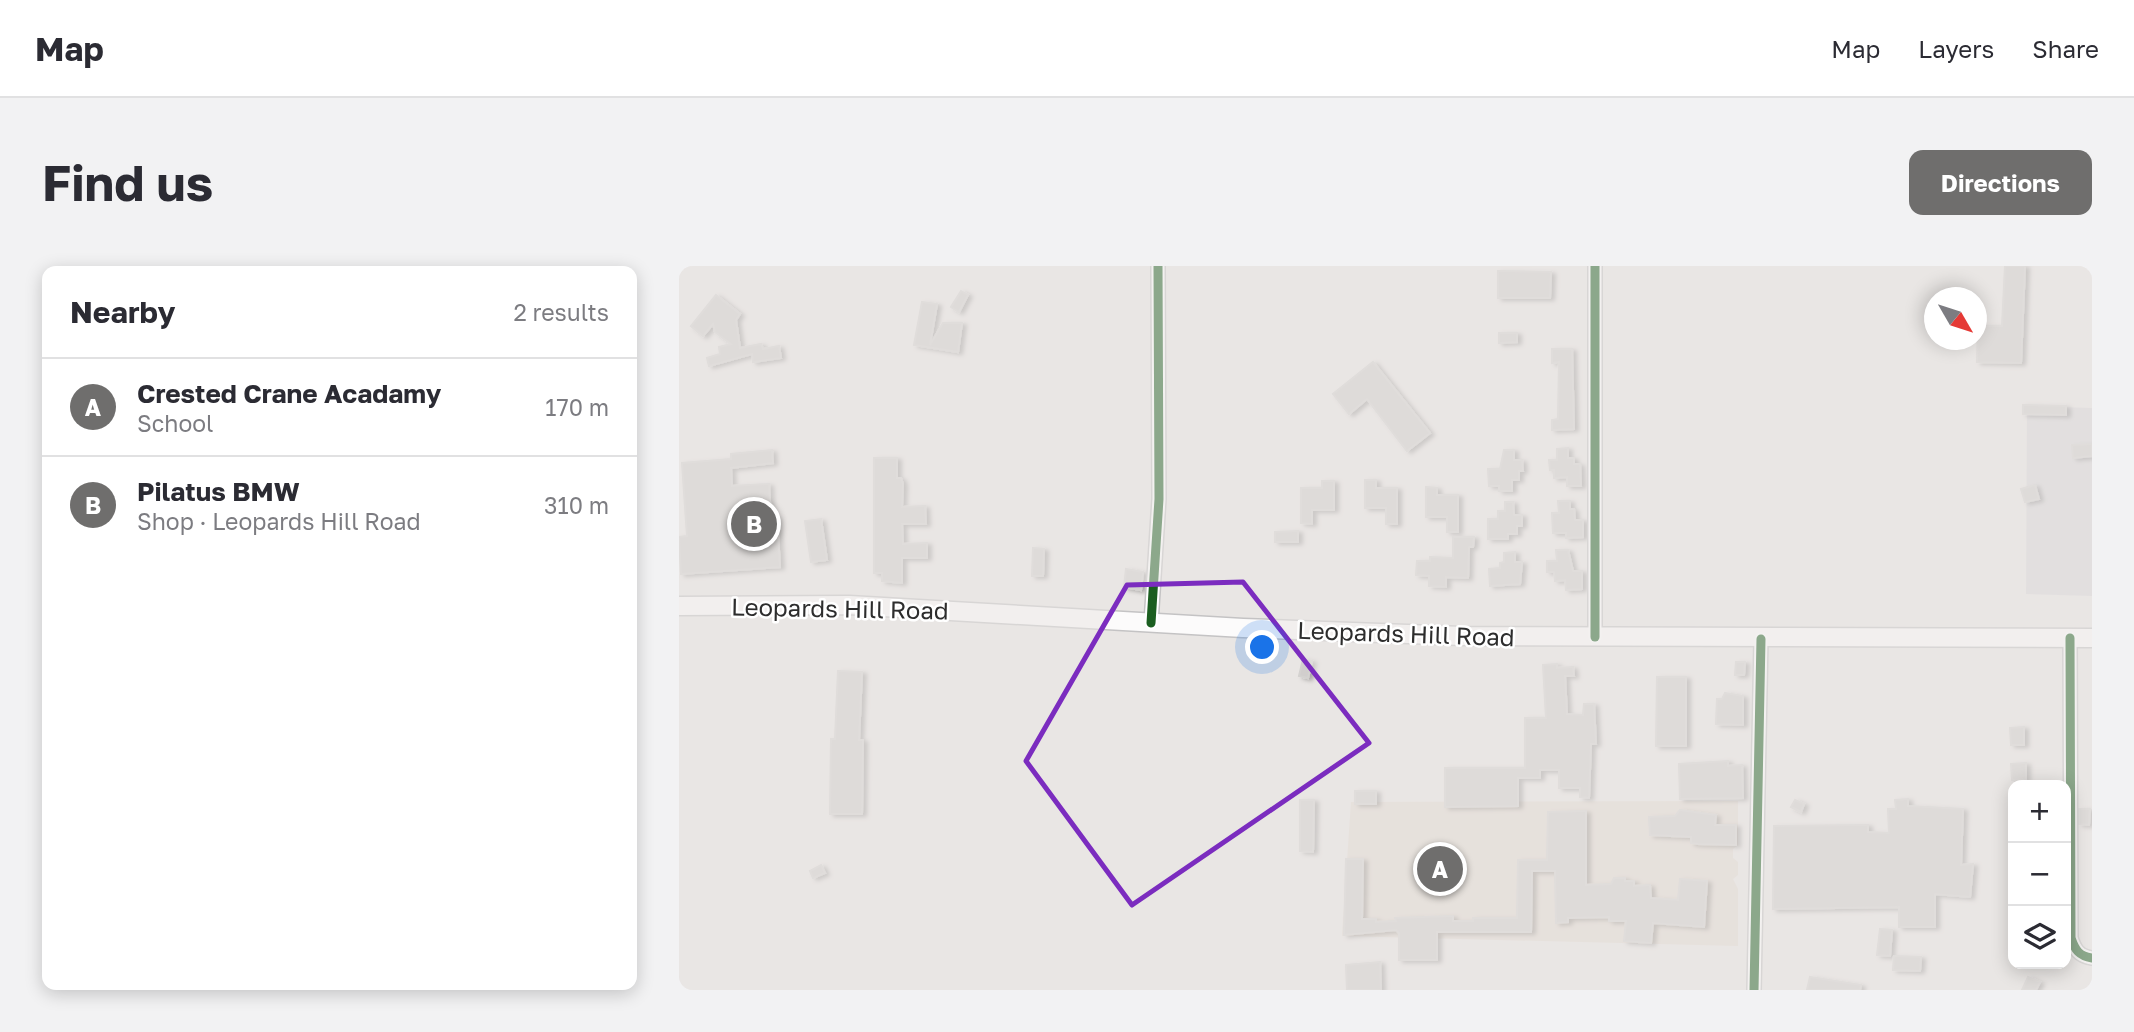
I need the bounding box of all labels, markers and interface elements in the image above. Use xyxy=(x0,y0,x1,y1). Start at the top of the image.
text: Map xyxy=(35,29,104,68)
text: Map xyxy=(1831,34,1880,63)
text: Layers xyxy=(1918,34,1994,63)
text: Share xyxy=(2032,34,2099,63)
button: Directions xyxy=(1909,150,2092,215)
text: Find us xyxy=(42,153,213,212)
north arrow xyxy=(1924,287,1987,350)
text: Nearby xyxy=(70,294,175,330)
text: 2 results xyxy=(513,298,609,326)
text: Crested Crane Acadamy xyxy=(137,378,441,409)
text: A xyxy=(85,393,101,421)
text: 170 m xyxy=(545,393,609,421)
text: School xyxy=(137,409,213,437)
text: Pilatus BMW xyxy=(137,476,300,507)
text: B xyxy=(85,491,101,519)
text: 310 m xyxy=(544,491,609,519)
pin: B xyxy=(731,498,777,550)
text: Shop · Leopards Hill Road xyxy=(137,507,421,535)
street label: Leopards Hill Road xyxy=(731,592,949,624)
street label: Leopards Hill Road xyxy=(1297,615,1515,651)
your location xyxy=(1245,630,1279,664)
map controls xyxy=(2008,780,2071,969)
button: + xyxy=(2008,780,2071,843)
pin: A xyxy=(1417,843,1463,895)
button: − xyxy=(2008,843,2071,906)
button: layers xyxy=(2008,906,2071,969)

